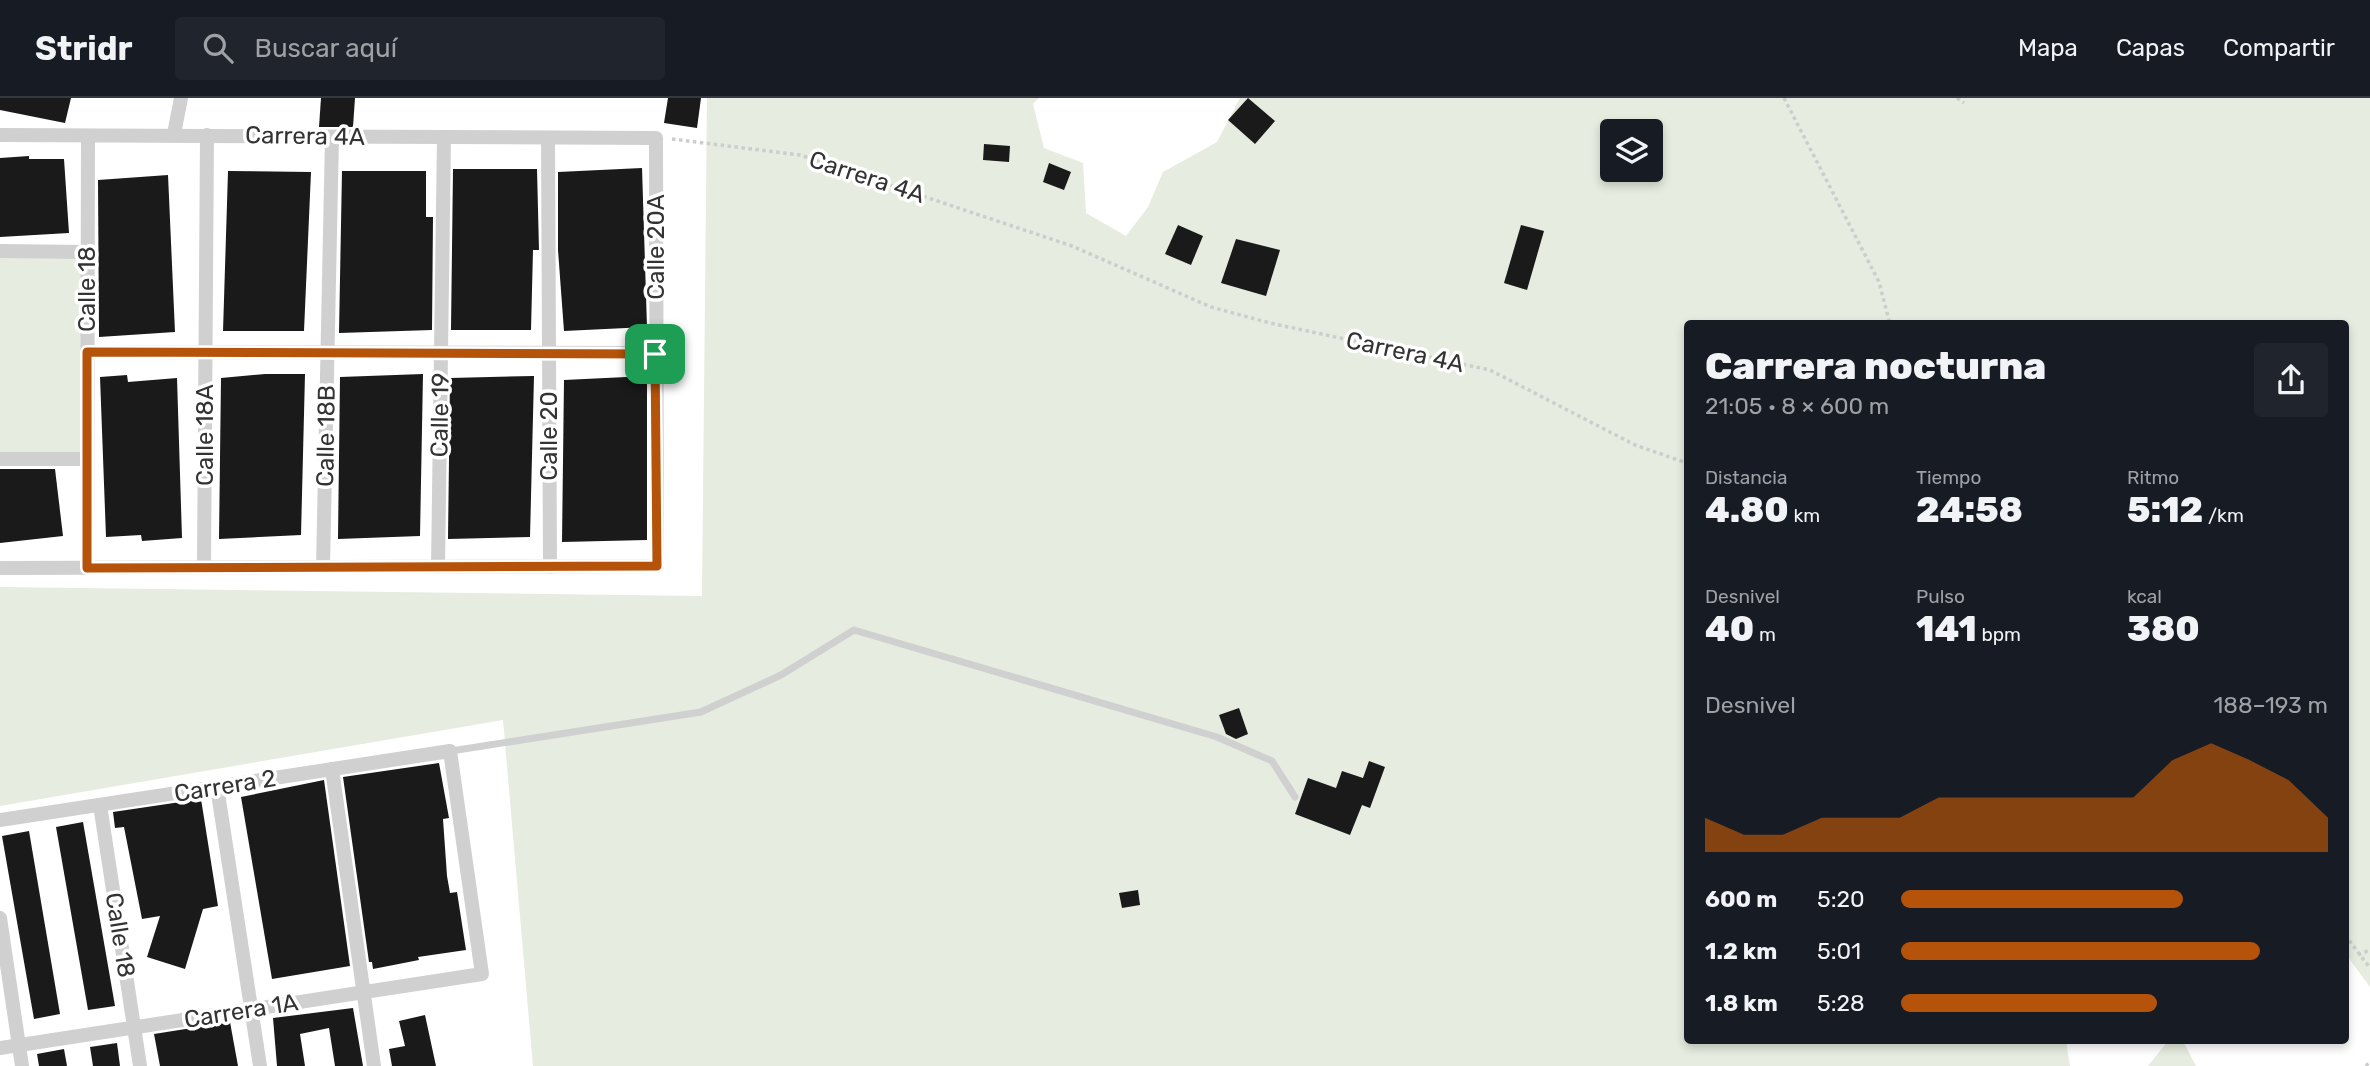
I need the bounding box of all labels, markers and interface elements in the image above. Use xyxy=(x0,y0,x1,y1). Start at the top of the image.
search box xyxy=(175,17,665,80)
text: Stridr xyxy=(35,29,133,68)
icon: search xyxy=(199,29,237,67)
text: Buscar aquí xyxy=(255,33,397,64)
text: Mapa xyxy=(2018,34,2078,62)
text: Capas xyxy=(2116,34,2185,62)
text: Compartir xyxy=(2223,34,2335,62)
map controls xyxy=(1600,119,1663,182)
button: layers xyxy=(1600,119,1663,182)
street label: Carrera 4A xyxy=(245,121,365,151)
street label: Carrera 4A xyxy=(806,145,928,209)
street label: Calle 20A xyxy=(642,194,670,300)
street label: Calle 18 xyxy=(73,246,101,332)
pin xyxy=(625,324,685,384)
street label: Carrera 4A xyxy=(1344,326,1466,378)
icon: arrive xyxy=(636,335,674,373)
text: Carrera nocturna xyxy=(1705,343,2046,389)
button: share xyxy=(2254,343,2328,417)
street label: Calle 19 xyxy=(425,372,455,458)
street label: Calle 18A xyxy=(191,384,219,486)
street label: Calle 18B xyxy=(311,385,341,487)
street label: Calle 20 xyxy=(535,391,563,481)
text: 21:05 · 8 × 600 m xyxy=(1705,392,1889,420)
text: Distancia xyxy=(1705,466,1787,489)
text: Tiempo xyxy=(1916,466,1981,489)
text: Ritmo xyxy=(2127,466,2179,489)
text: 4.80 xyxy=(1705,489,1789,531)
text: 24:58 xyxy=(1916,489,2023,531)
text: 5:12 xyxy=(2127,489,2203,531)
text: km xyxy=(1789,504,1820,527)
text: /km xyxy=(2203,504,2244,527)
text: Desnivel xyxy=(1705,585,1780,608)
text: Pulso xyxy=(1916,585,1965,608)
text: kcal xyxy=(2127,585,2162,608)
text: 40 xyxy=(1705,608,1754,650)
text: 141 xyxy=(1916,608,1977,650)
text: 380 xyxy=(2127,608,2200,650)
text: m xyxy=(1754,623,1776,646)
text: bpm xyxy=(1977,623,2021,646)
text: Desnivel xyxy=(1705,691,1796,719)
text: 188–193 m xyxy=(2214,691,2328,719)
street label: Carrera 2 xyxy=(172,764,278,808)
text: 600 m xyxy=(1705,885,1777,913)
text: 5:20 xyxy=(1817,885,1865,913)
street label: Calle 18 xyxy=(99,890,141,980)
text: 1.2 km xyxy=(1705,937,1777,965)
text: 5:01 xyxy=(1817,937,1861,965)
street label: Carrera 1A xyxy=(182,988,300,1034)
text: 1.8 km xyxy=(1705,989,1778,1017)
text: 5:28 xyxy=(1817,989,1865,1017)

